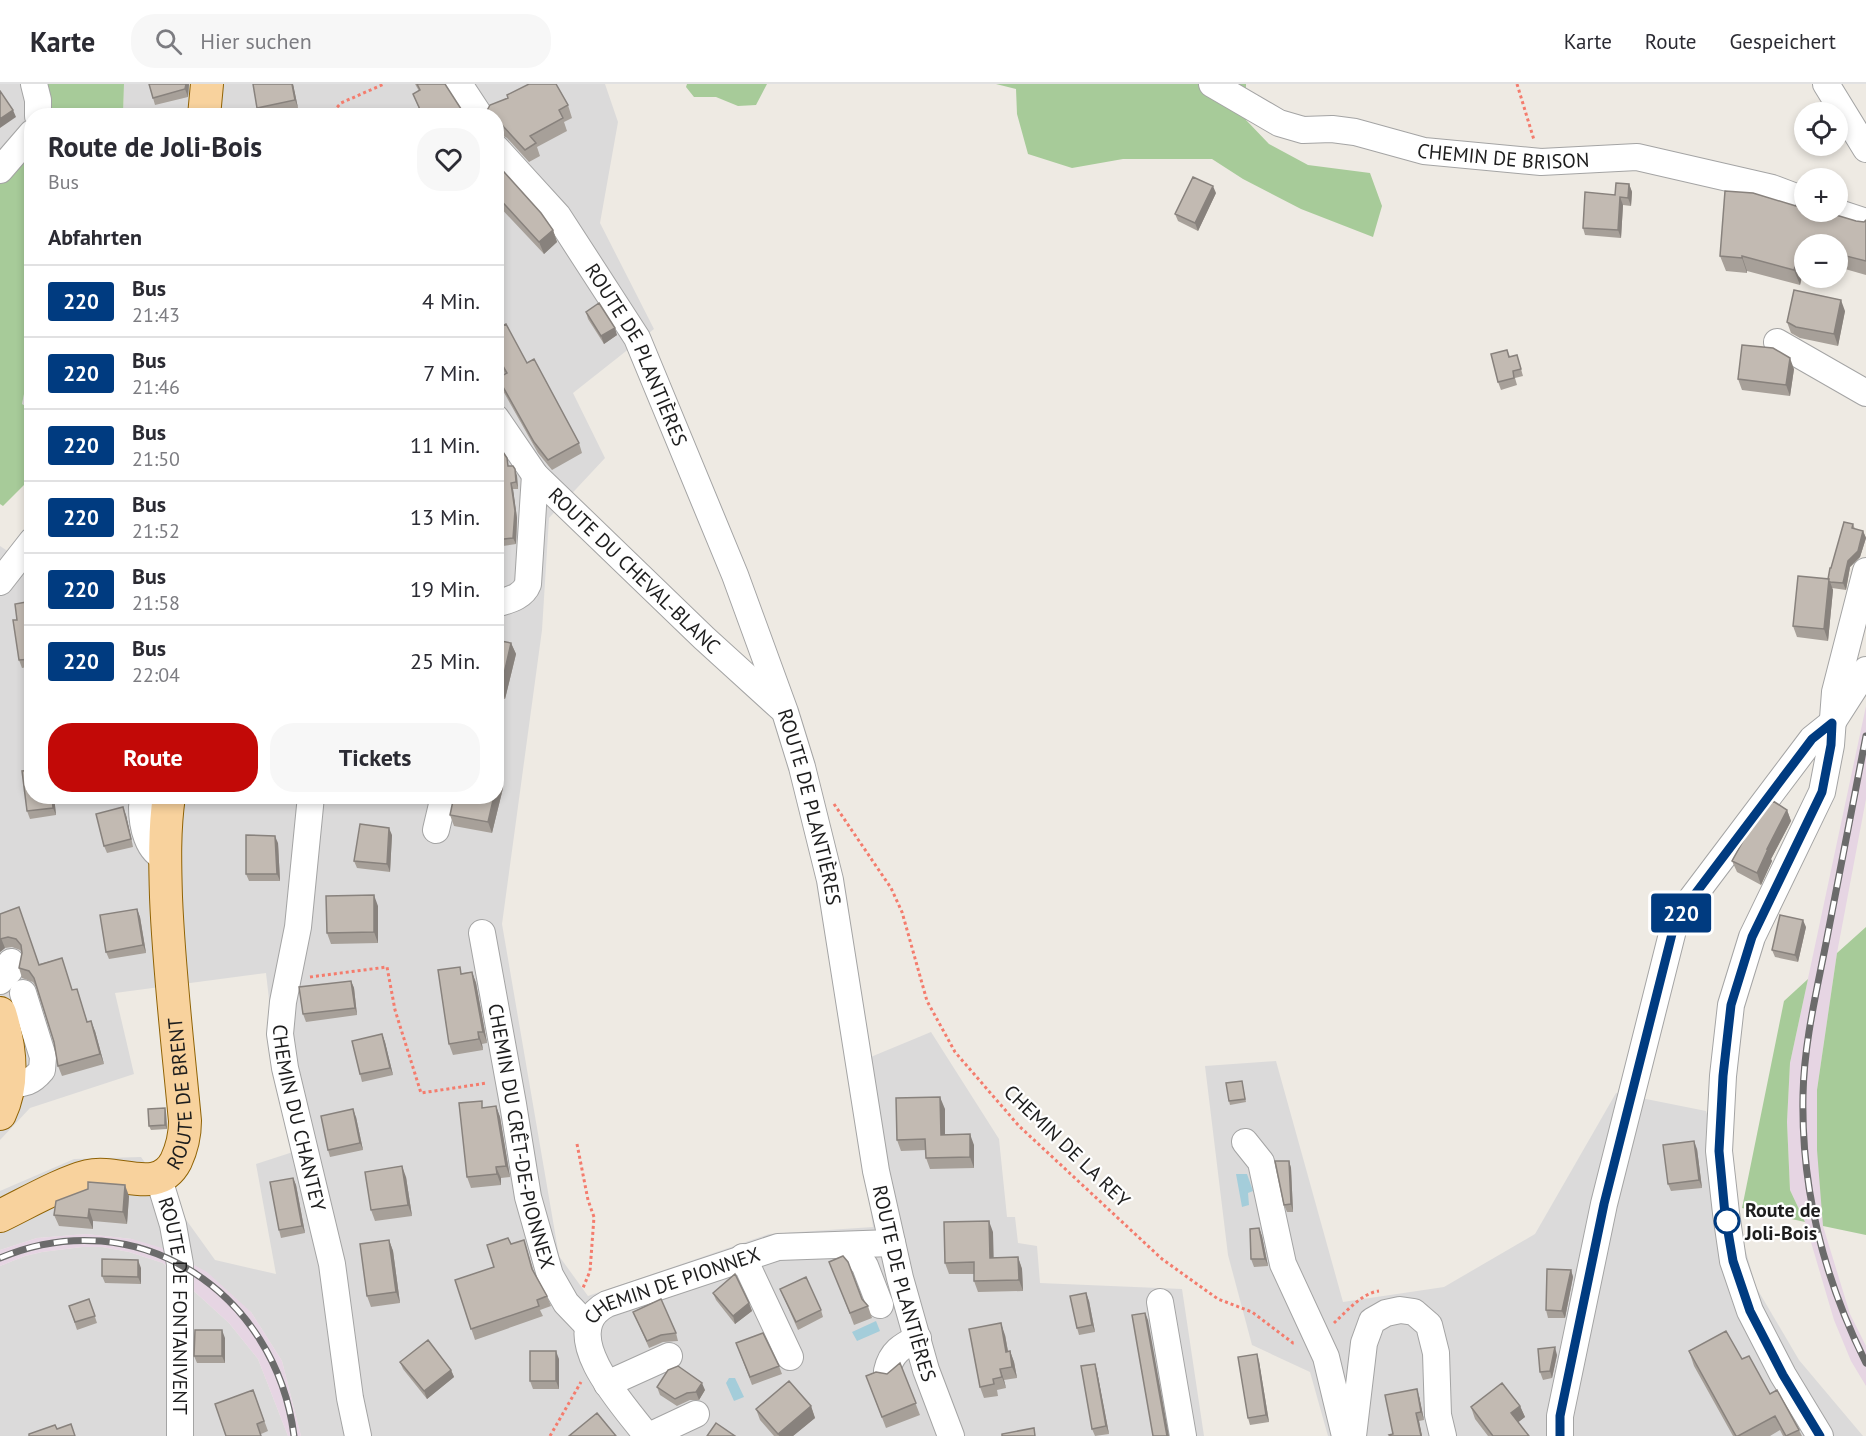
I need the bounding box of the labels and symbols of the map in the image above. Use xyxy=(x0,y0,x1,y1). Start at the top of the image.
street label: CHEMIN DE BRISON xyxy=(1414,137,1590,175)
street label: ROUTE DE PLANTIÈRES xyxy=(579,258,693,450)
street label: ROUTE DU CHEVAL-BLANC xyxy=(543,482,726,659)
street label: ROUTE DE PLANTIÈRES xyxy=(772,706,847,907)
line badge: 220 xyxy=(1646,894,1716,932)
street label: CHEMIN DU CRÊT-DE-PIONNEX xyxy=(482,1002,561,1272)
street label: ROUTE DE BRENT xyxy=(161,1016,198,1174)
street label: CHEMIN DU CHANTEY xyxy=(267,1023,332,1214)
street label: CHEMIN DE LA REY xyxy=(998,1079,1136,1213)
street label: ROUTE DE PLANTIÈRES xyxy=(867,1183,942,1385)
street label: ROUTE DE FONTANIVENT xyxy=(152,1194,193,1415)
place label: Route de Joli-Bois xyxy=(1744,1197,1821,1246)
marker: Route de Joli-Bois xyxy=(1714,1208,1740,1234)
street label: CHEMIN DE PIONNEX xyxy=(578,1241,763,1329)

